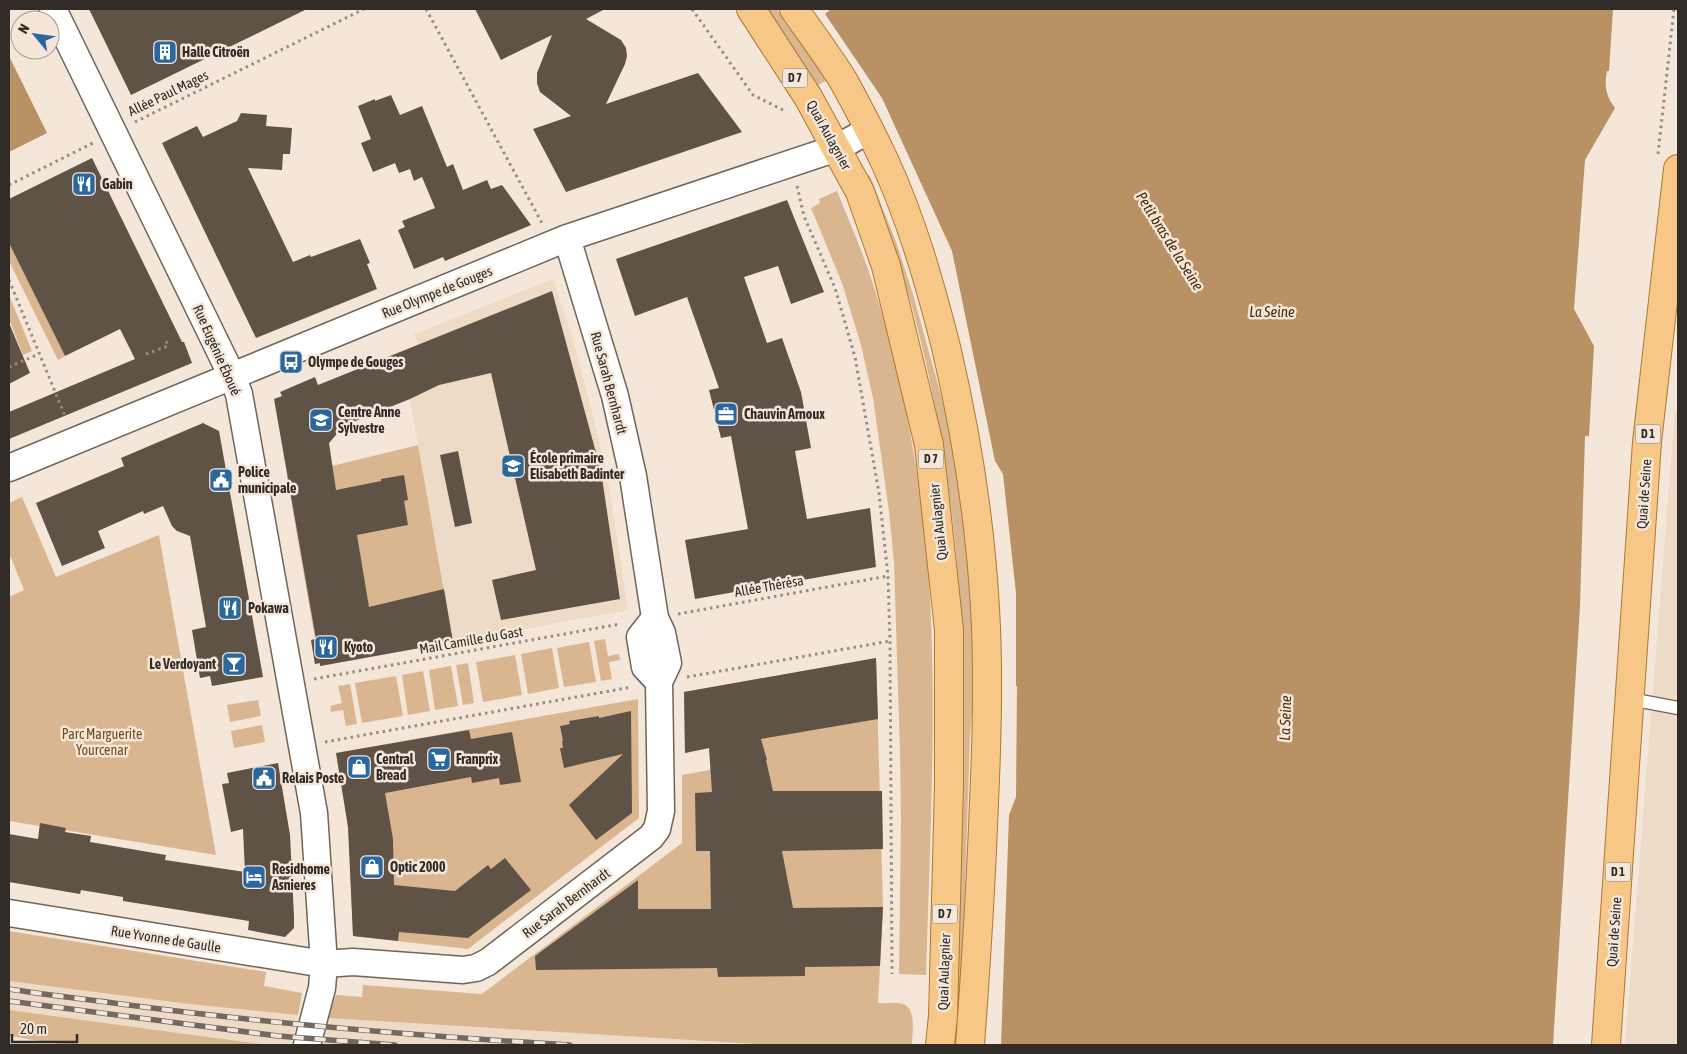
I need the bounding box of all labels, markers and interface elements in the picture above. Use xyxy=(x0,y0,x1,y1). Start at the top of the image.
north arrow xyxy=(10,10,60,60)
text: N xyxy=(15,21,33,36)
building icon: Halle Citroën xyxy=(152,39,178,65)
place label: Halle Citroën xyxy=(182,44,250,60)
street label: Allée Paul Mages xyxy=(125,67,211,119)
road number: D 7 xyxy=(782,68,808,88)
street label: Quai Aulagnier xyxy=(803,97,855,173)
restaurant icon: Gabin xyxy=(71,171,97,197)
place label: Gabin xyxy=(102,176,133,192)
water label: Petit bras de la Seine xyxy=(1133,189,1207,294)
street label: Rue Olympe de Gouges xyxy=(380,263,494,321)
street label: Rue Eugénie Éboué xyxy=(190,302,244,398)
water label: La Seine xyxy=(1249,303,1295,320)
street label: Rue Sarah Bernhardt xyxy=(588,330,630,436)
bus stop icon: Olympe de Gouges xyxy=(278,349,304,375)
place label: Olympe de Gouges xyxy=(308,354,403,370)
office icon: Chauvin Arnoux xyxy=(713,401,739,427)
place label: Centre Anne Sylvestre xyxy=(338,404,401,436)
place label: Chauvin Arnoux xyxy=(744,406,825,422)
school or university icon: Centre Anne Sylvestre xyxy=(308,407,334,433)
road number: D 1 xyxy=(1636,424,1660,444)
road number: D 7 xyxy=(918,449,944,468)
place label: École primaire Elisabeth Badinter xyxy=(530,450,625,482)
school or university icon: École primaire Elisabeth Badinter xyxy=(500,453,526,479)
street label: Quai de Seine xyxy=(1634,458,1654,530)
place label: Police municipale xyxy=(238,464,296,496)
public building icon: Police municipale xyxy=(208,467,234,493)
street label: Quai Aulagnier xyxy=(926,482,950,561)
street label: Allée Thérésa xyxy=(733,572,805,600)
restaurant icon: Pokawa xyxy=(217,595,243,621)
place label: Pokawa xyxy=(248,600,289,616)
street label: Mail Camille du Gast xyxy=(418,623,524,657)
restaurant icon: Kyoto xyxy=(313,634,339,660)
place label: Kyoto xyxy=(344,639,374,655)
bar icon: Le Verdoyant xyxy=(221,651,247,677)
place label: Le Verdoyant xyxy=(149,656,216,672)
water label: La Seine xyxy=(1276,695,1294,741)
park label: Parc Marguerite Yourcenar xyxy=(62,726,142,758)
supermarket icon: Franprix xyxy=(426,746,452,772)
place label: Central Bread xyxy=(376,751,414,783)
place label: Franprix xyxy=(456,751,498,767)
shop icon: Central Bread xyxy=(346,754,372,780)
public building icon: Relais Poste xyxy=(251,765,277,791)
place label: Relais Poste xyxy=(282,770,344,786)
shop icon: Optic 2000 xyxy=(359,854,385,880)
place label: Optic 2000 xyxy=(390,859,446,875)
place label: Residhome Asnieres xyxy=(271,861,330,893)
road number: D 1 xyxy=(1606,862,1630,882)
hotel icon: Residhome Asnieres xyxy=(241,864,267,890)
street label: Rue Sarah Bernhardt xyxy=(519,865,613,941)
street label: Quai de Seine xyxy=(1604,896,1624,968)
road number: D 7 xyxy=(932,904,958,924)
street label: Rue Yvonne de Gaulle xyxy=(110,922,222,956)
street label: Quai Aulagnier xyxy=(935,932,953,1011)
scale bar xyxy=(12,1012,78,1044)
text: 20 m xyxy=(20,1020,47,1037)

